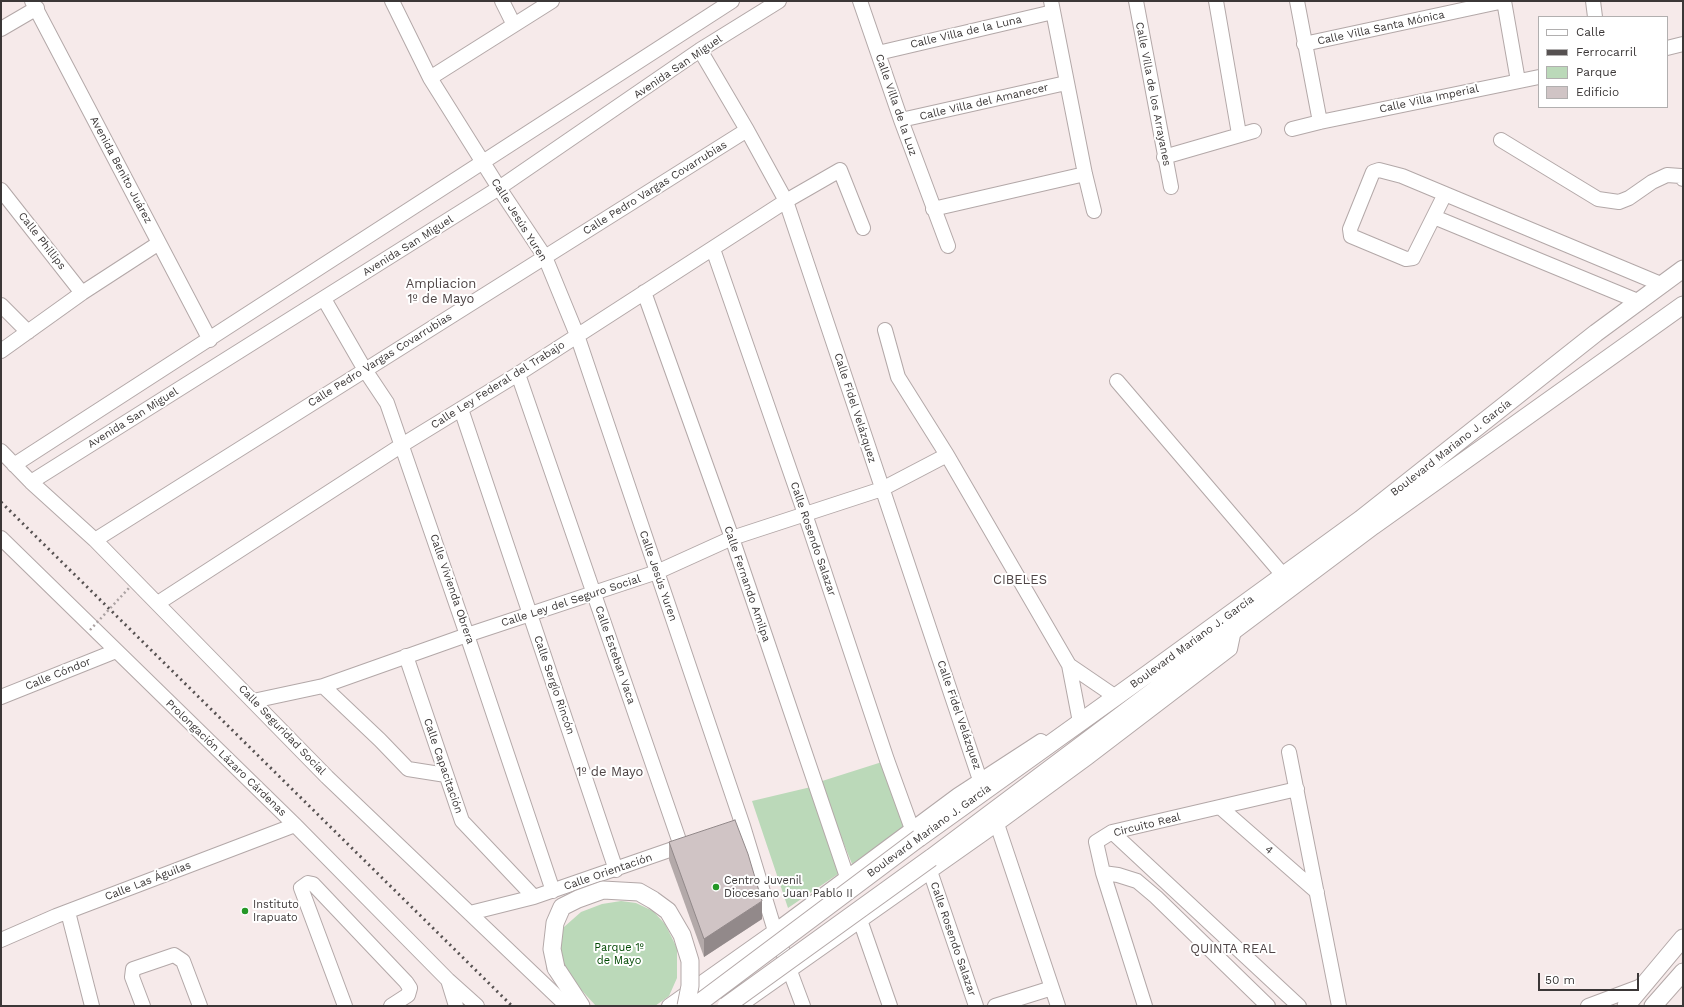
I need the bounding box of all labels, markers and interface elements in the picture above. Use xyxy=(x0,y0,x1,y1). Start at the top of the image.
street label: Calle Villa Santa Mónica xyxy=(1316,8,1446,48)
street label: Calle Villa de la Luna xyxy=(909,13,1023,51)
legend xyxy=(1538,16,1668,108)
street label: Calle Villa de los Arrayanes xyxy=(1133,21,1173,167)
text: Calle xyxy=(1576,25,1605,39)
street label: Avenida San Miguel xyxy=(631,32,725,102)
text: Ferrocarril xyxy=(1576,45,1637,59)
street label: Calle Villa de la Luz xyxy=(872,52,920,158)
text: Parque xyxy=(1576,65,1617,79)
street label: Calle Villa del Amanecer xyxy=(918,81,1050,123)
street label: Calle Villa Imperial xyxy=(1378,82,1480,116)
text: Edificio xyxy=(1576,85,1619,99)
street label: Avenida Benito Juárez xyxy=(87,114,155,226)
street label: Calle Pedro Vargas Covarrubias xyxy=(581,138,729,238)
street label: Calle Jesús Yuren xyxy=(488,176,550,264)
street label: Calle Phillips xyxy=(15,210,69,272)
street label: Avenida San Miguel xyxy=(360,213,456,279)
district label: Ampliacion 1º de Mayo xyxy=(401,276,481,307)
street label: Calle Pedro Vargas Covarrubias xyxy=(306,310,454,410)
street label: Calle Ley Federal del Trabajo xyxy=(429,338,567,432)
street label: Calle Fidel Velázquez xyxy=(831,351,879,465)
street label: Avenida San Miguel xyxy=(85,385,181,451)
street label: Boulevard Mariano J. García xyxy=(1388,397,1514,499)
street label: Calle Rosendo Salazar xyxy=(787,480,839,598)
street label: Calle Fernando Amilpa xyxy=(721,524,773,644)
street label: Calle Jesús Yuren xyxy=(636,529,680,623)
street label: Calle Vivienda Obrera xyxy=(427,532,477,646)
street label: Calle Ley del Seguro Social xyxy=(500,572,642,630)
district label: CIBELES xyxy=(990,572,1050,588)
street label: Boulevard Mariano J. García xyxy=(1128,593,1256,691)
street label: Calle Esteban Vaca xyxy=(592,604,638,706)
street label: Calle Sergio Rincón xyxy=(531,634,577,736)
street label: Calle Cóndor xyxy=(23,655,93,693)
street label: Calle Fidel Velázquez xyxy=(934,659,984,771)
street label: Calle Seguridad Social xyxy=(236,682,328,778)
street label: Prolongación Lázaro Cárdenas xyxy=(163,697,289,819)
street label: Calle Capacitación xyxy=(420,717,466,815)
district label: 1º de Mayo xyxy=(577,764,643,780)
street label: Boulevard Mariano J. García xyxy=(865,782,993,880)
street label: Circuito Real xyxy=(1112,810,1182,840)
street label: 4 xyxy=(1262,843,1276,857)
street label: Calle Orientación xyxy=(562,851,654,893)
street label: Calle Las Águilas xyxy=(103,859,193,903)
place label: Centro Juvenil Diocesano Juan Pablo II xyxy=(724,874,853,900)
street label: Calle Rosendo Salazar xyxy=(927,880,979,998)
marker: Centro Juvenil Diocesano Juan Pablo II xyxy=(711,882,721,892)
place label: Instituto Irapuato xyxy=(253,898,299,924)
marker: Instituto Irapuato xyxy=(240,906,250,916)
park label: Parque 1º de Mayo xyxy=(594,941,644,967)
district label: QUINTA REAL xyxy=(1185,941,1281,957)
scale bar xyxy=(1540,965,1641,991)
text: 50 m xyxy=(1545,973,1575,987)

